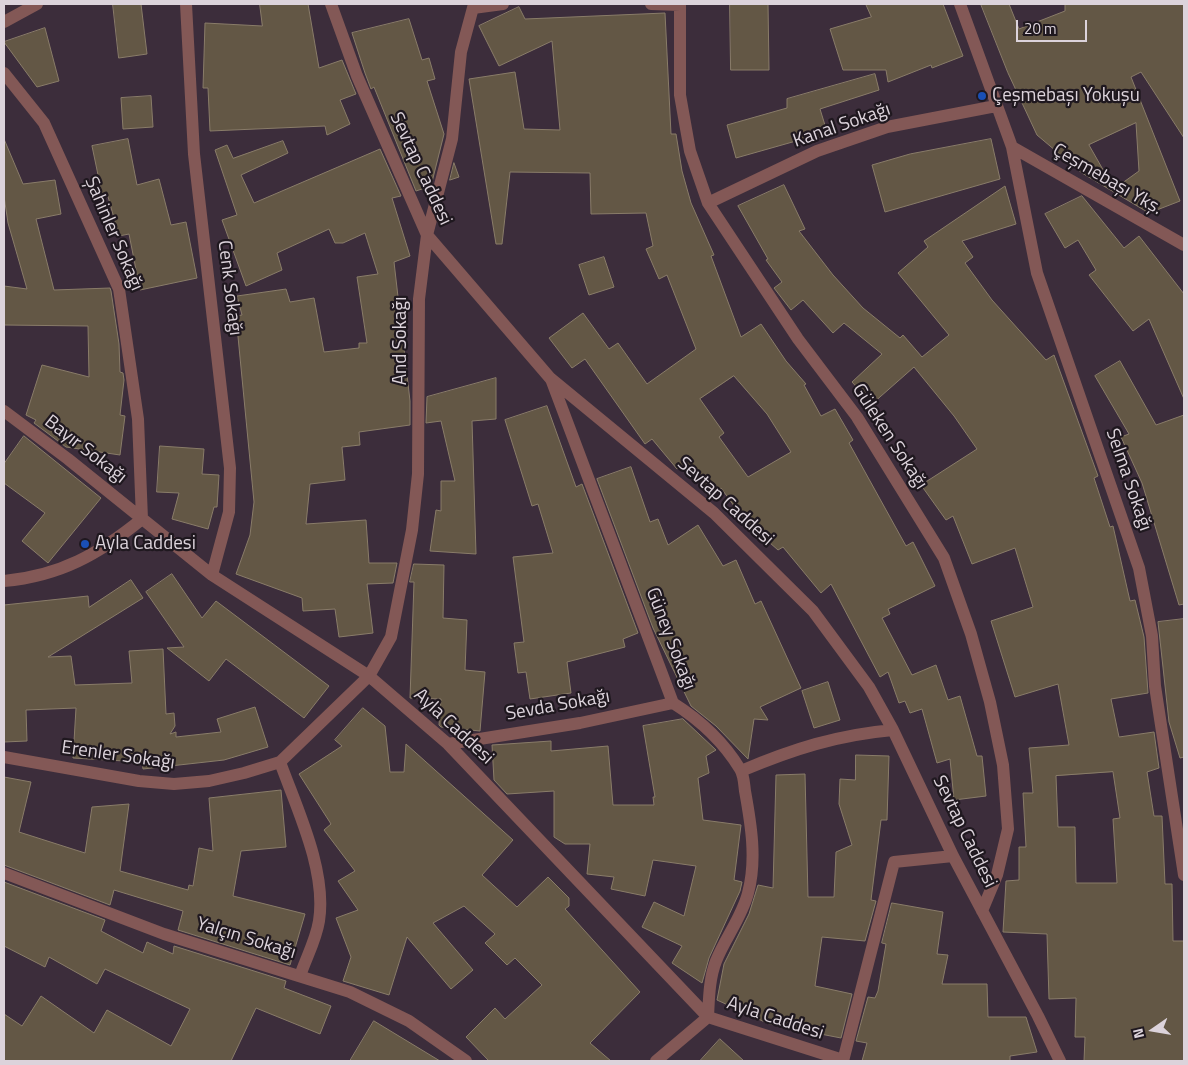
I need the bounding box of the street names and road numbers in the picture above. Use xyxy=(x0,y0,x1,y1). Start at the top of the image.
street label: Kanal Sokağı xyxy=(790,99,894,153)
street label: Sevtap Caddesi xyxy=(384,109,456,229)
street label: Çeşmebaşı Ykş. xyxy=(1048,139,1166,221)
street label: Şahinler Sokağı xyxy=(79,173,147,295)
street label: Cenk Sokağı xyxy=(212,239,246,337)
street label: And Sokağı xyxy=(390,297,412,385)
street label: Güleken Sokağı xyxy=(846,380,932,494)
street label: Bayır Sokağı xyxy=(39,411,131,489)
street label: Selma Sokağı xyxy=(1100,426,1156,534)
street label: Sevtap Caddesi xyxy=(672,453,778,551)
street label: Güney Sokağı xyxy=(640,585,700,693)
street label: Ayla Caddesi xyxy=(408,684,498,770)
street label: Sevda Sokağı xyxy=(504,686,612,726)
street label: Erenler Sokağı xyxy=(60,737,176,775)
street label: Sevtap Caddesi xyxy=(927,772,1001,892)
street label: Yalçın Sokağı xyxy=(194,913,298,965)
street label: Ayla Caddesi xyxy=(724,993,826,1045)

